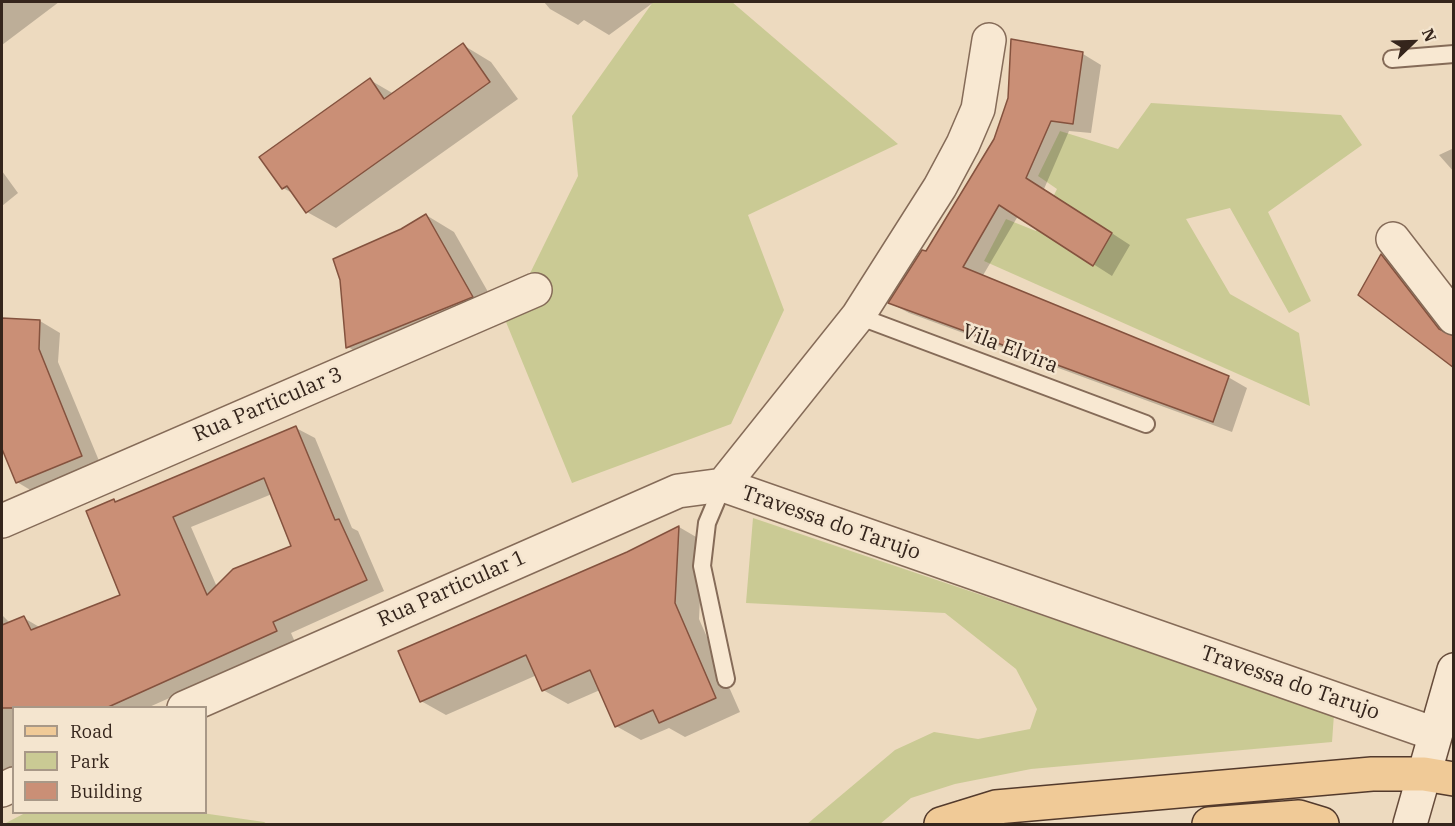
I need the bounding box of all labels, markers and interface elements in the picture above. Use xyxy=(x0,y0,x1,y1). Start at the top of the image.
north arrow xyxy=(1383,12,1443,72)
text: N xyxy=(1418,25,1441,45)
street label: Vila Elvira xyxy=(958,319,1062,379)
street label: Rua Particular 3 xyxy=(190,362,346,448)
street label: Travessa do Tarujo xyxy=(738,481,924,565)
street label: Rua Particular 1 xyxy=(374,545,530,633)
street label: Travessa do Tarujo xyxy=(1197,641,1383,725)
legend xyxy=(12,706,207,814)
text: Road xyxy=(70,720,113,743)
text: Park xyxy=(70,750,109,773)
text: Building xyxy=(70,780,142,803)

